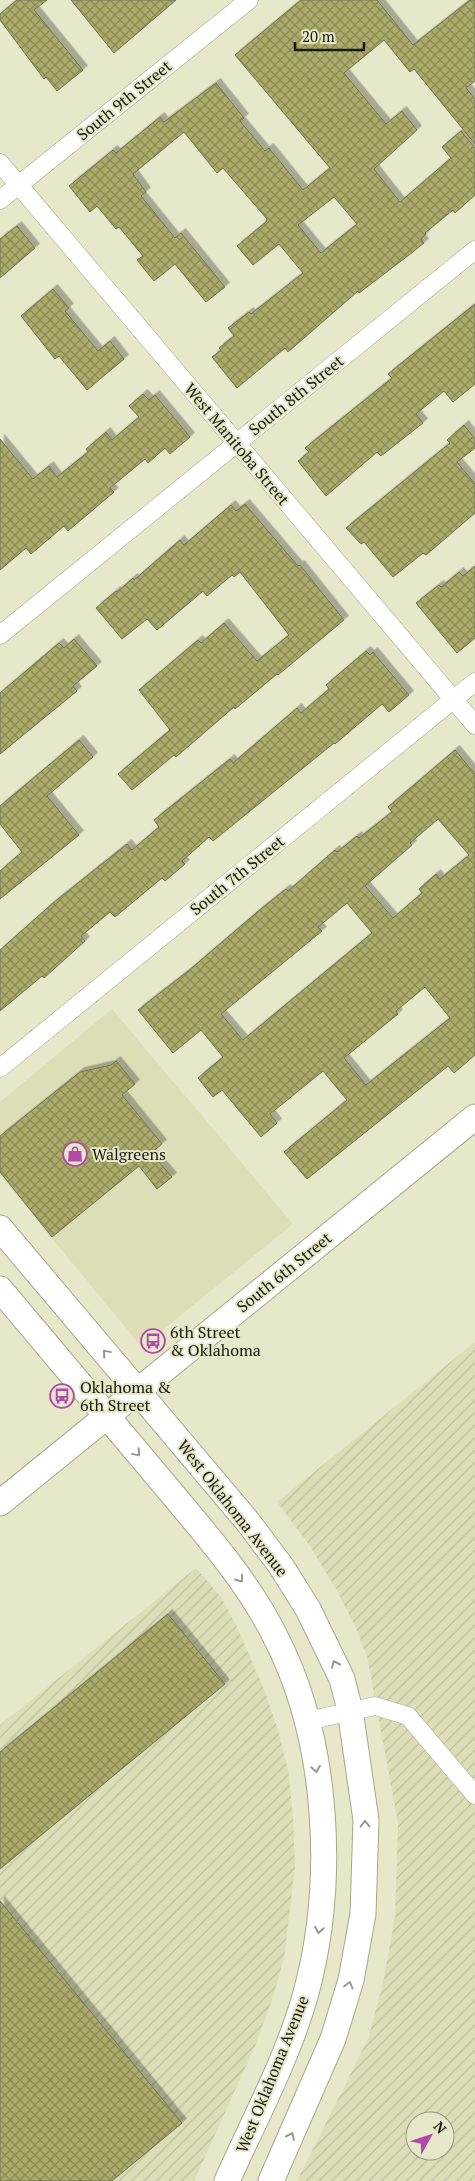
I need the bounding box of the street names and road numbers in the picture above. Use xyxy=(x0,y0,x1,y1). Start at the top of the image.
street label: South 9th Street xyxy=(72,55,176,145)
street label: South 8th Street xyxy=(244,350,348,440)
street label: West Manitoba Street xyxy=(179,378,295,510)
street label: South 7th Street xyxy=(185,830,289,920)
street label: South 6th Street xyxy=(232,1227,336,1317)
street label: West Oklahoma Avenue xyxy=(173,1435,293,1581)
street label: West Oklahoma Avenue xyxy=(230,1992,314,2156)

